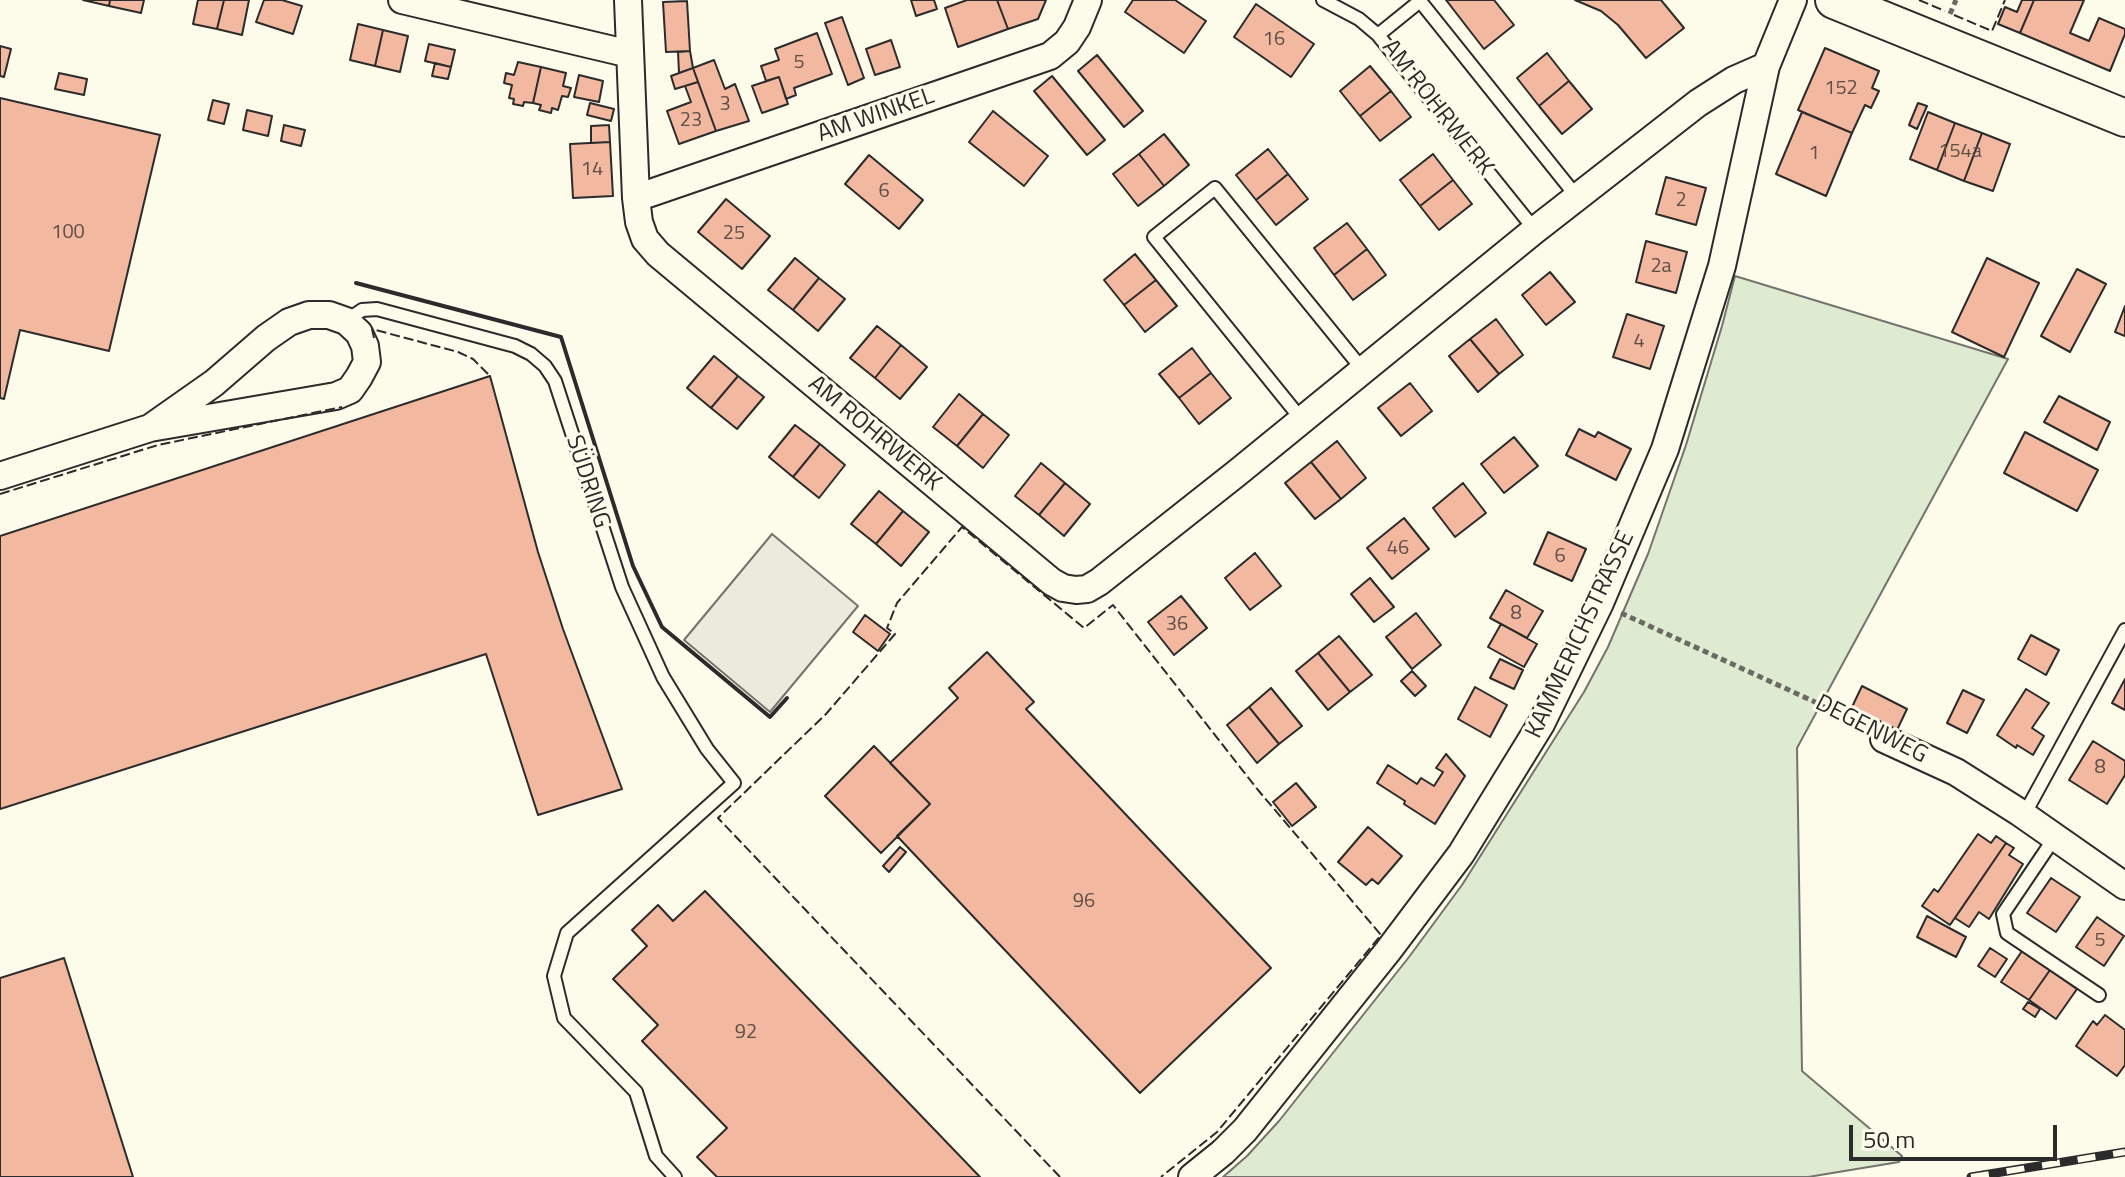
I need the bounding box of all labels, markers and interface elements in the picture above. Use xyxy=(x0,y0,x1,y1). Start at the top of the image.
house number: 16 xyxy=(1263,28,1285,52)
street label: AM ROHRWERK xyxy=(1375,34,1499,182)
house number: 5 xyxy=(793,51,805,75)
house number: 152 xyxy=(1824,77,1858,101)
street label: AM WINKEL xyxy=(814,83,938,149)
house number: 3 xyxy=(719,93,731,117)
house number: 23 xyxy=(680,109,702,133)
house number: 154a xyxy=(1938,140,1982,164)
house number: 1 xyxy=(1808,142,1820,166)
house number: 14 xyxy=(581,158,603,182)
house number: 6 xyxy=(878,180,890,204)
house number: 2 xyxy=(1675,189,1687,213)
house number: 100 xyxy=(51,221,85,245)
house number: 25 xyxy=(723,222,745,246)
house number: 2a xyxy=(1650,255,1672,279)
house number: 4 xyxy=(1633,330,1645,354)
street label: AM ROHRWERK xyxy=(802,370,946,498)
street label: SÜDRING xyxy=(559,432,615,532)
street label: KAMMERICHSTRASSE xyxy=(1520,527,1642,743)
house number: 46 xyxy=(1387,537,1409,561)
house number: 6 xyxy=(1554,545,1566,569)
house number: 8 xyxy=(1510,602,1522,626)
house number: 36 xyxy=(1166,613,1188,637)
street label: DEGENWEG xyxy=(1810,689,1932,771)
house number: 8 xyxy=(2094,756,2106,780)
house number: 96 xyxy=(1073,890,1095,914)
house number: 5 xyxy=(2094,929,2106,953)
house number: 92 xyxy=(735,1021,757,1045)
scale bar xyxy=(1853,1109,2061,1159)
text: 50 m xyxy=(1863,1121,1915,1157)

